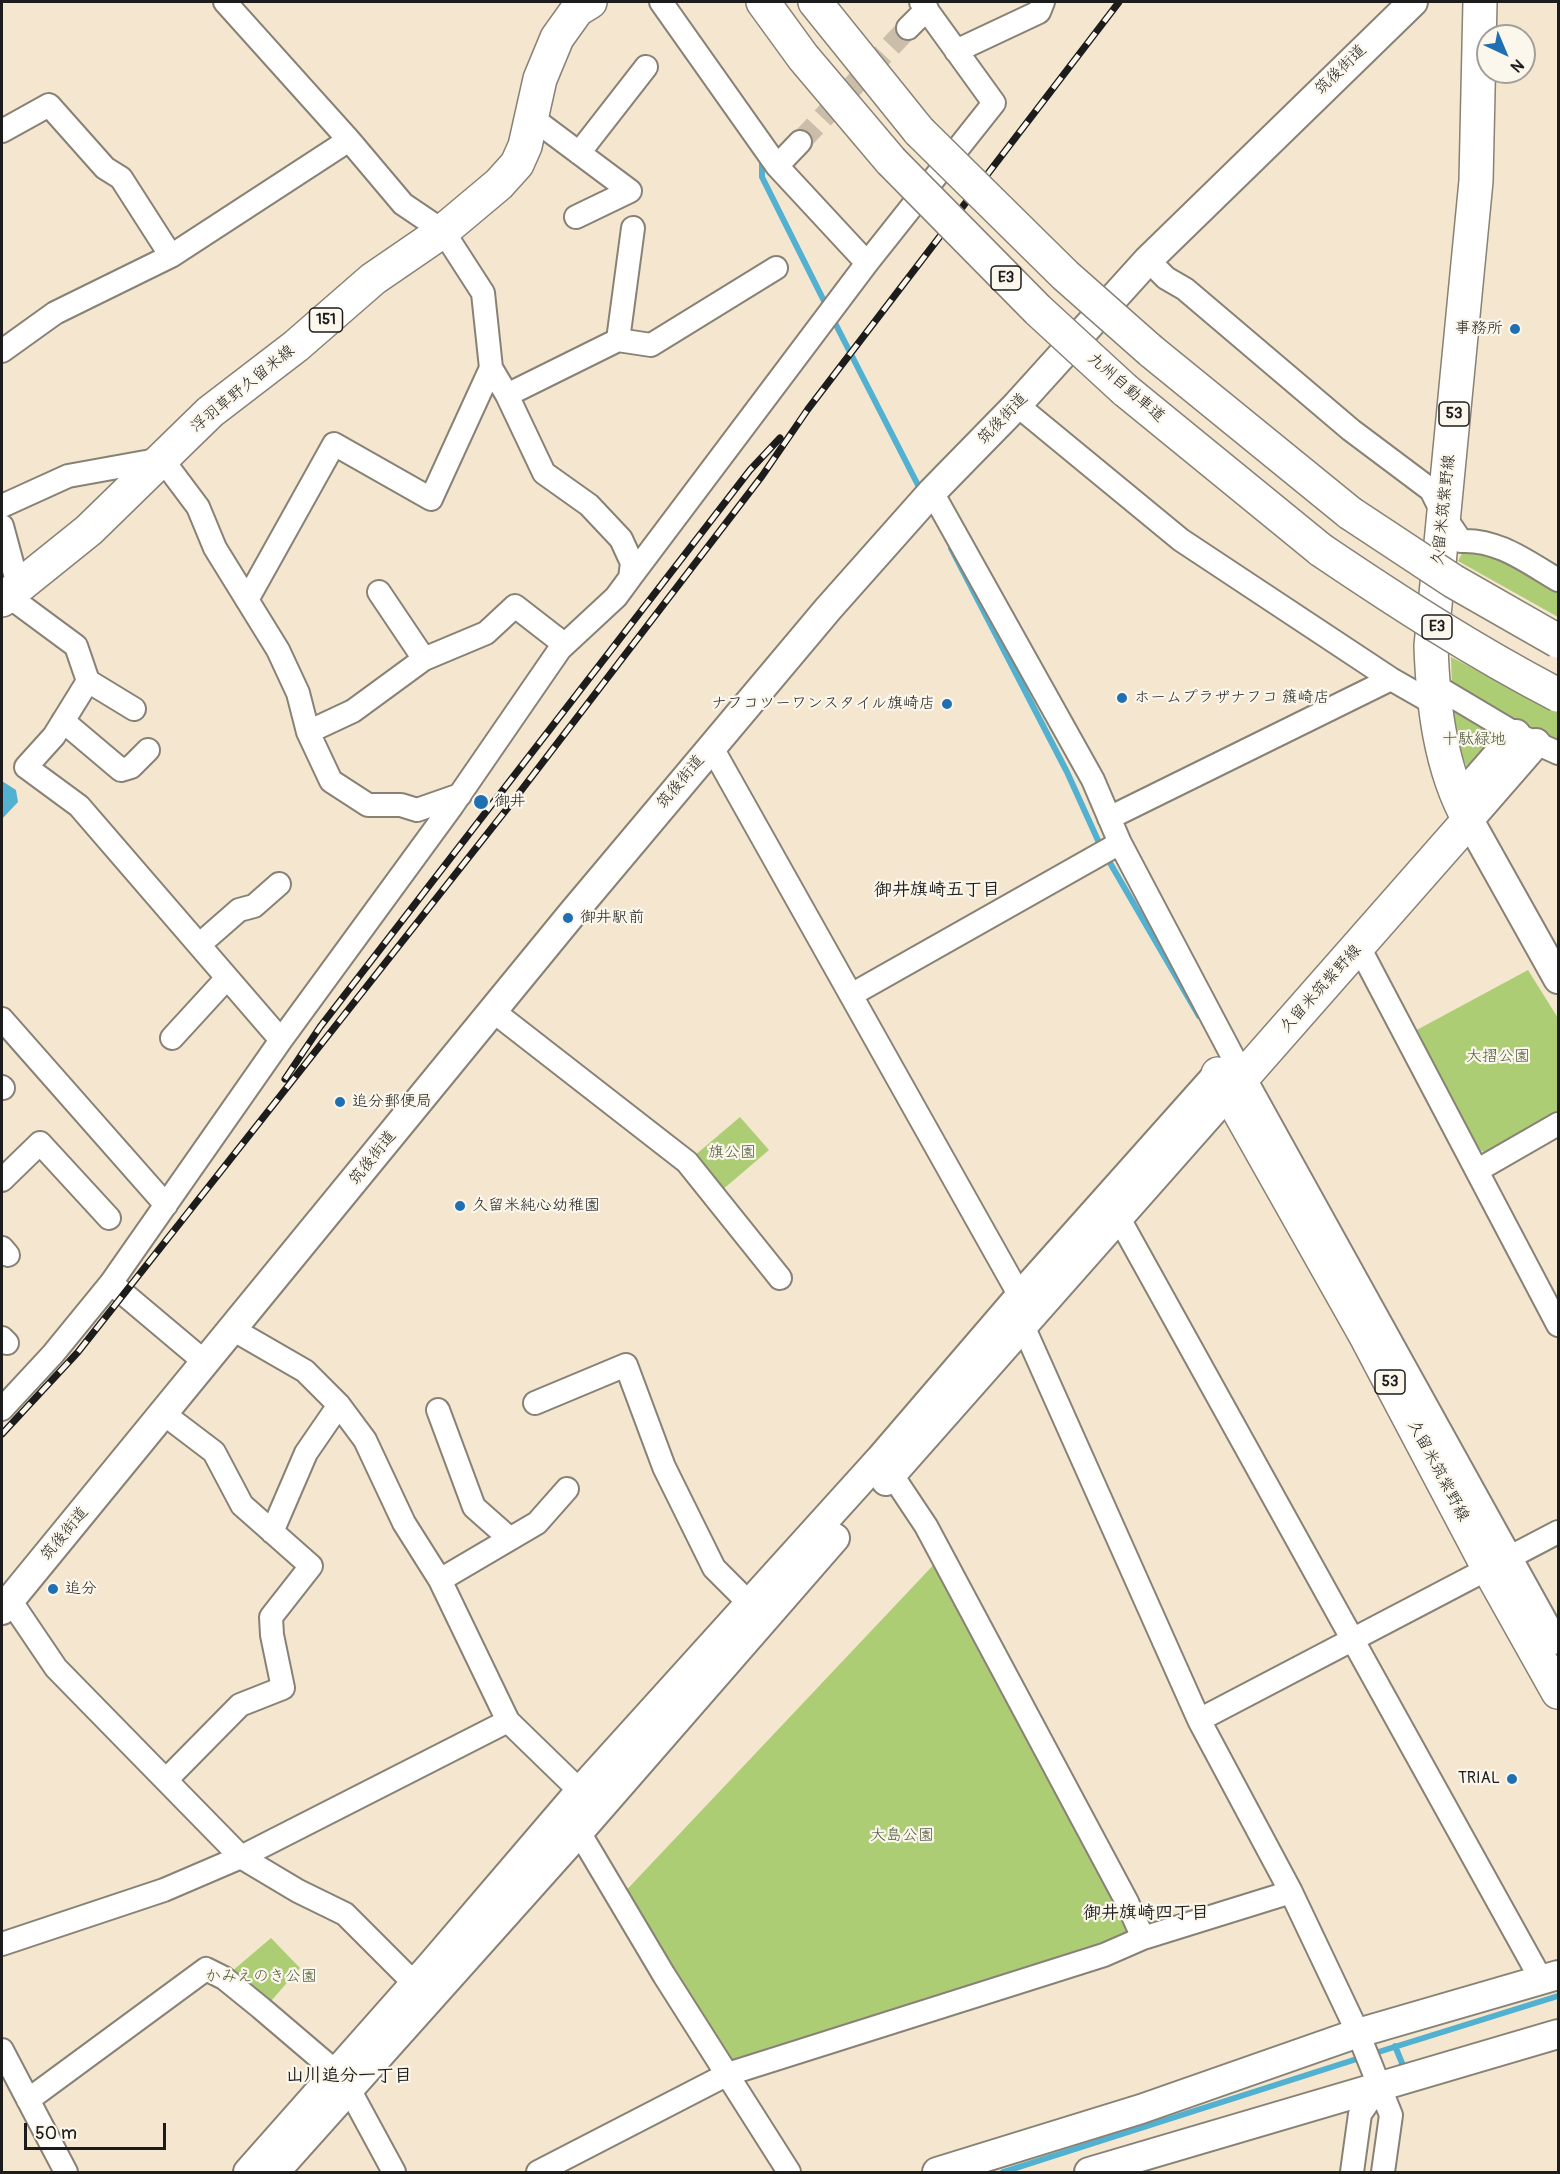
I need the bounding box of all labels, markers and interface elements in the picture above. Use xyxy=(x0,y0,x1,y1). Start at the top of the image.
north arrow xyxy=(1476,24,1536,84)
street label: 筑後街道 xyxy=(1311,41,1371,99)
text: N xyxy=(1506,55,1528,76)
road number: E3 xyxy=(991,266,1021,290)
road number: 151 xyxy=(310,308,342,332)
place label: 事務所 xyxy=(1455,319,1503,339)
marker: 事務所 xyxy=(1508,322,1522,336)
street label: 浮羽草野久留米線 xyxy=(187,341,299,437)
street label: 九州自動車道 xyxy=(1083,349,1169,427)
street label: 筑後街道 xyxy=(974,389,1032,449)
road number: 53 xyxy=(1439,402,1469,426)
street label: 久留米筑紫野線 xyxy=(1429,453,1459,567)
road number: E3 xyxy=(1422,615,1452,639)
place label: ホームプラザナフコ 籏崎店 xyxy=(1134,688,1329,708)
marker: ホームプラザナフコ 籏崎店 xyxy=(1115,691,1129,705)
place label: ナフコツーワンスタイル旗崎店 xyxy=(711,694,935,714)
marker: ナフコツーワンスタイル旗崎店 xyxy=(940,697,954,711)
park label: 十駄緑地 xyxy=(1442,730,1506,750)
street label: 筑後街道 xyxy=(653,751,709,813)
place label: 御井 xyxy=(494,792,526,812)
marker: 御井 xyxy=(472,793,490,811)
district label: 御井旗崎五丁目 xyxy=(874,879,1000,901)
place label: 御井駅前 xyxy=(580,908,644,928)
marker: 御井駅前 xyxy=(561,911,575,925)
street label: 久留米筑紫野線 xyxy=(1276,941,1366,1037)
park label: 大摺公園 xyxy=(1466,1047,1530,1067)
place label: 追分郵便局 xyxy=(352,1092,432,1112)
marker: 追分郵便局 xyxy=(333,1095,347,1109)
street label: 筑後街道 xyxy=(345,1127,401,1189)
park label: 旗公園 xyxy=(708,1143,756,1163)
place label: 久留米純心幼稚園 xyxy=(472,1196,600,1216)
marker: 久留米純心幼稚園 xyxy=(453,1199,467,1213)
road number: 53 xyxy=(1375,1370,1405,1394)
street label: 久留米筑紫野線 xyxy=(1403,1417,1473,1525)
street label: 筑後街道 xyxy=(37,1503,93,1565)
place label: 追分 xyxy=(65,1579,97,1599)
marker: 追分 xyxy=(46,1582,60,1596)
place label: TRIAL xyxy=(1458,1769,1500,1789)
marker: TRIAL xyxy=(1505,1772,1519,1786)
park label: 大島公園 xyxy=(870,1826,934,1846)
district label: 御井旗崎四丁目 xyxy=(1083,1902,1209,1924)
park label: かみえのき公園 xyxy=(205,1967,317,1987)
district label: 山川追分一丁目 xyxy=(286,2065,412,2087)
scale bar xyxy=(27,2111,170,2149)
text: 50 m xyxy=(35,2122,77,2145)

